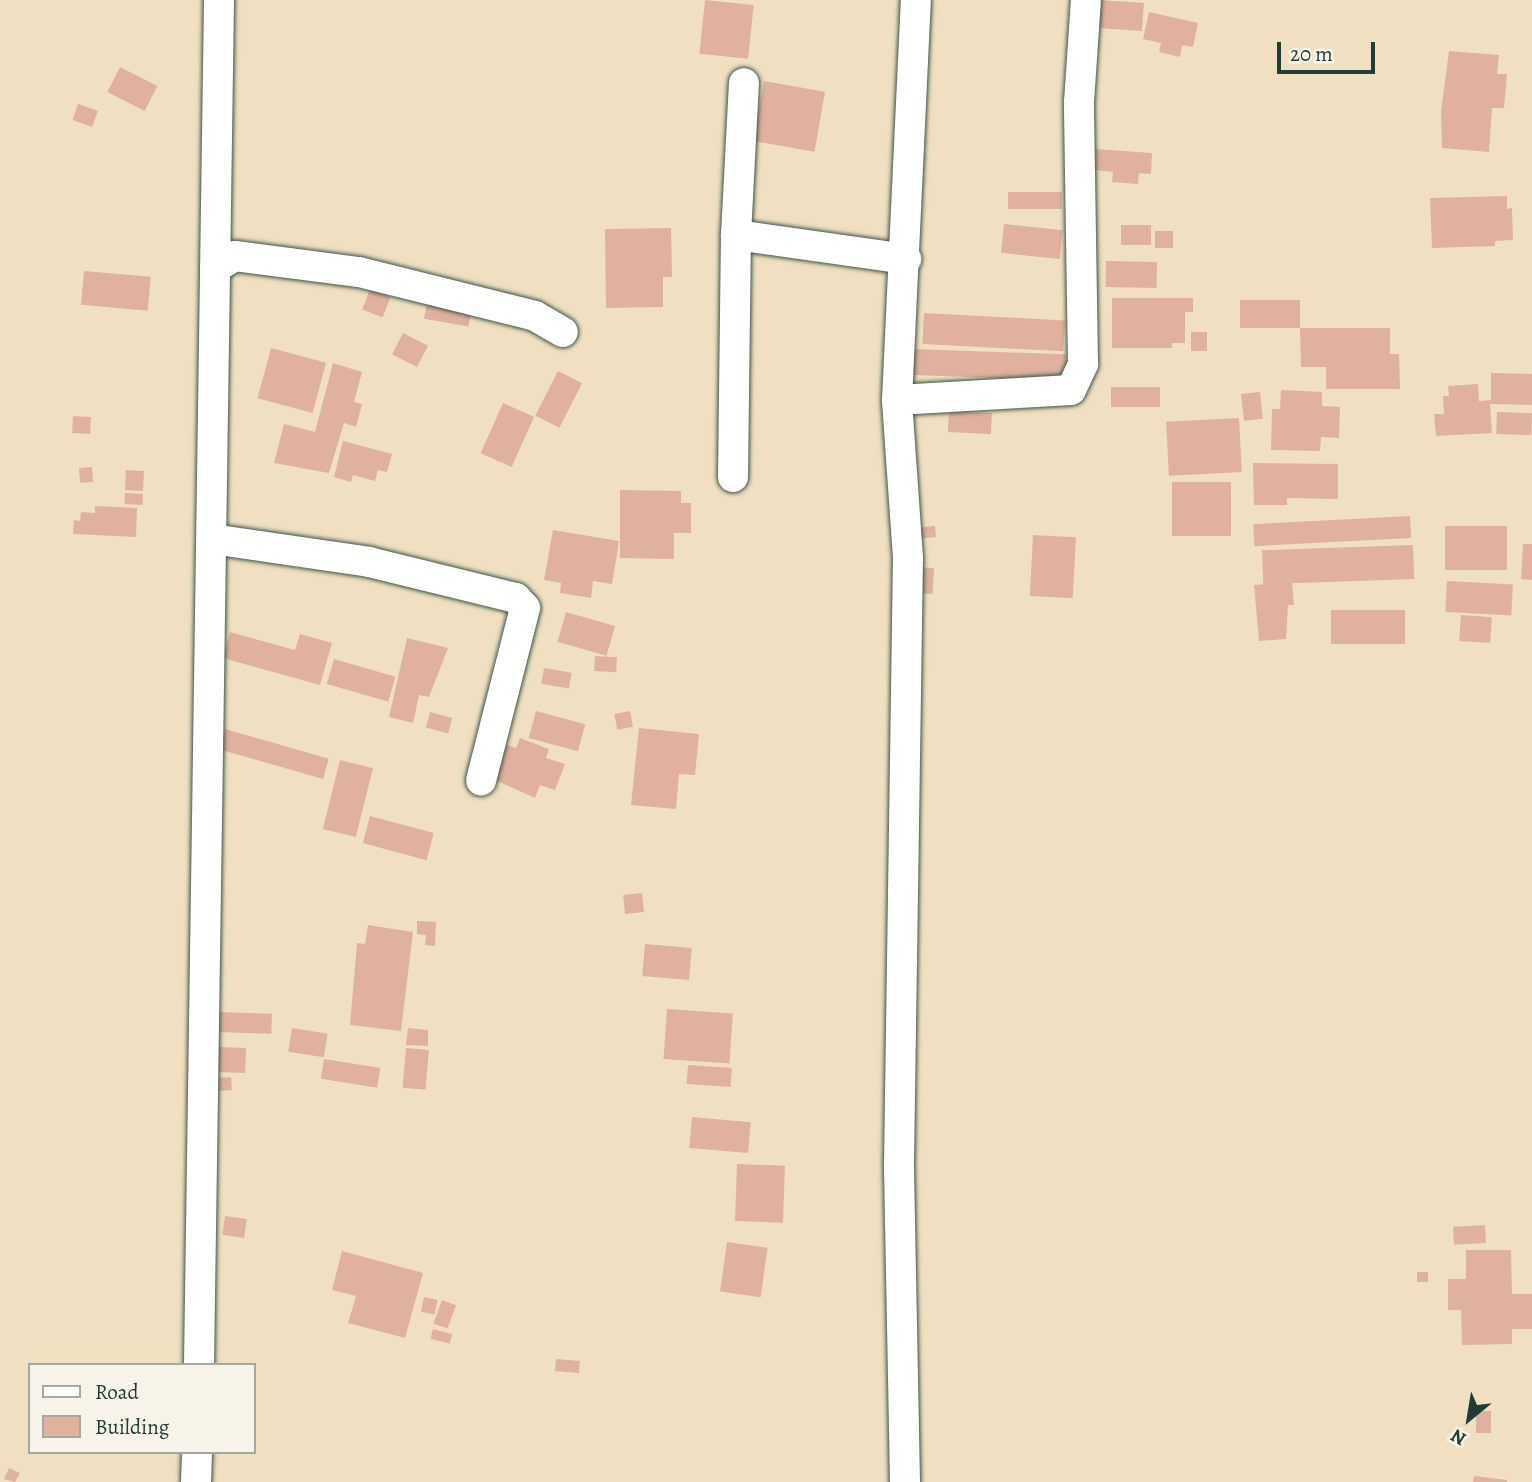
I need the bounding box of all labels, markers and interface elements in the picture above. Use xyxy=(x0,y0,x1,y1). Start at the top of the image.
scale bar xyxy=(1280,28,1378,72)
text: 20 m xyxy=(1290,40,1333,68)
legend xyxy=(28,1363,256,1454)
text: Road xyxy=(95,1378,139,1406)
north arrow xyxy=(1434,1384,1504,1454)
text: Building xyxy=(95,1413,169,1441)
text: N xyxy=(1446,1422,1471,1452)

